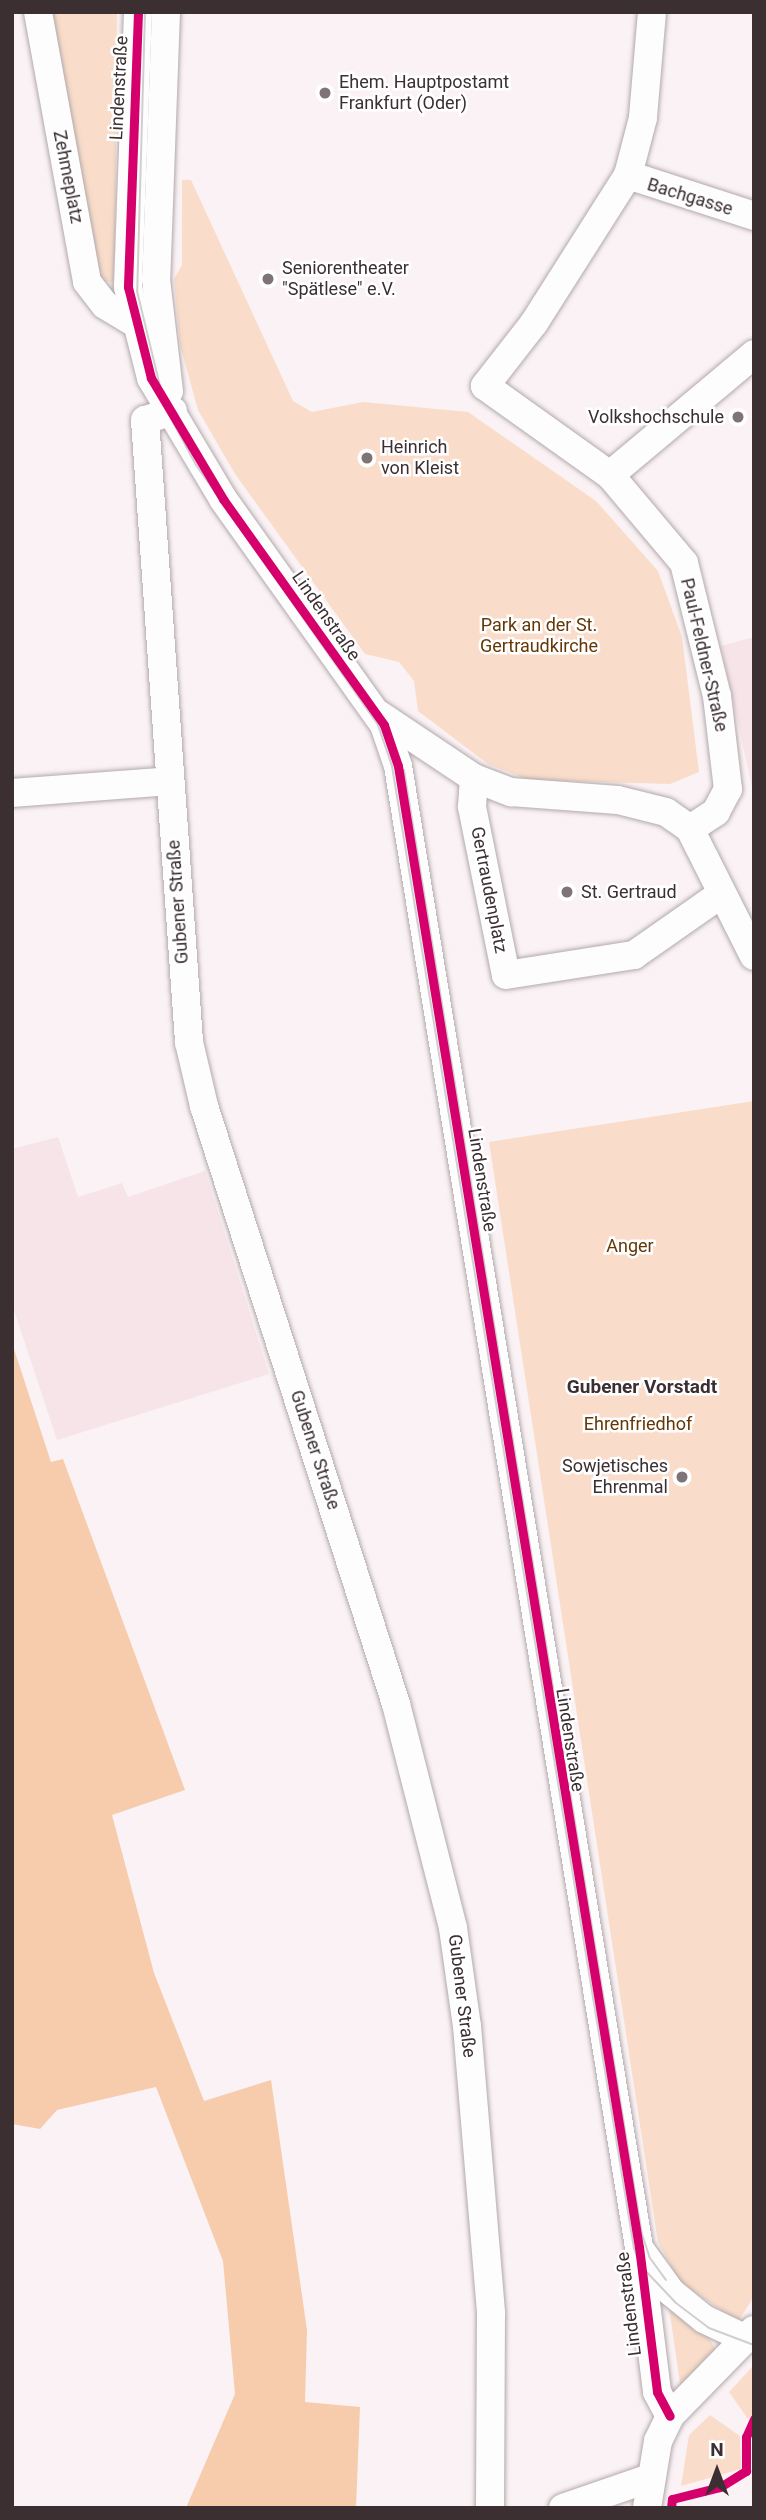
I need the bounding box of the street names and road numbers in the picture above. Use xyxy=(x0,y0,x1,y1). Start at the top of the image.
street label: Lindenstraße xyxy=(105,35,133,141)
street label: Zehmeplatz xyxy=(48,129,88,225)
street label: Bachgasse xyxy=(645,174,735,220)
street label: Lindenstraße xyxy=(287,567,365,665)
street label: Paul-Feldner-Straße xyxy=(676,576,732,734)
street label: Gertraudenplatz xyxy=(466,825,512,955)
street label: Gubener Straße xyxy=(163,839,193,965)
street label: Lindenstraße xyxy=(463,1127,501,1233)
street label: Gubener Straße xyxy=(286,1388,344,1512)
street label: Lindenstraße xyxy=(551,1687,589,1793)
street label: Gubener Straße xyxy=(444,1933,480,2059)
street label: Lindenstraße xyxy=(612,2251,646,2357)

